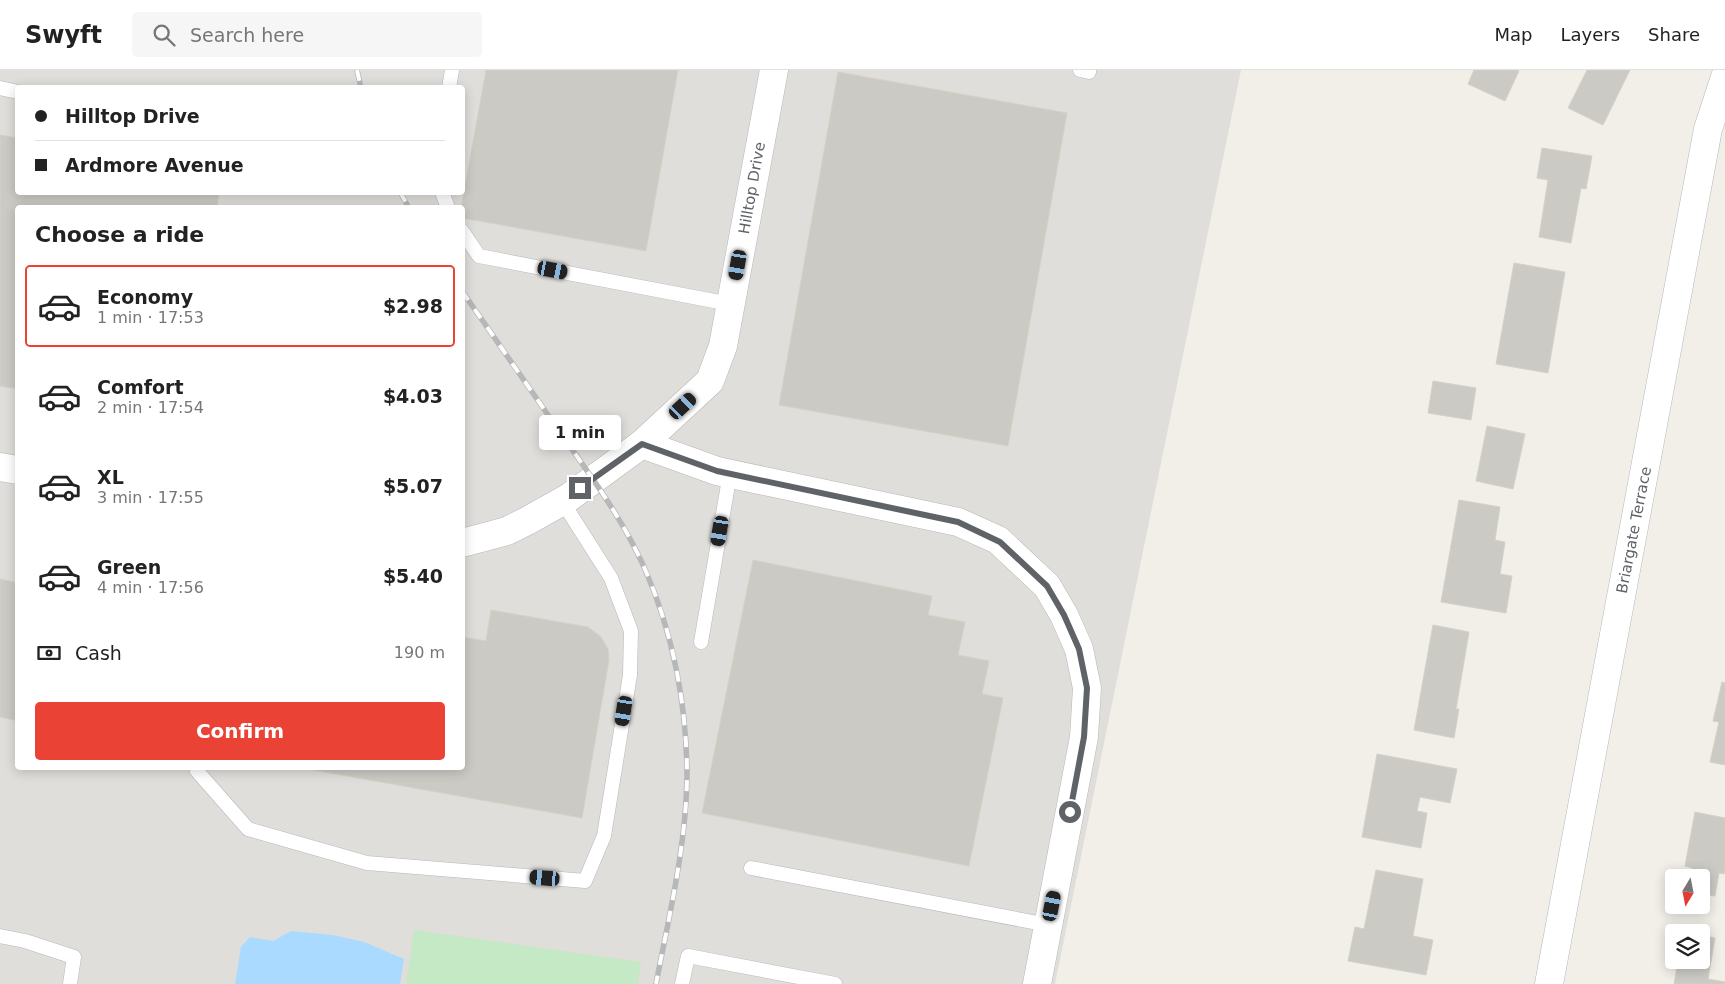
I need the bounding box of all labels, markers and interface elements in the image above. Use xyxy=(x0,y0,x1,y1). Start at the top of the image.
search box xyxy=(132,12,482,57)
text: Swyft xyxy=(25,21,102,49)
icon: search xyxy=(150,21,178,49)
text: Search here xyxy=(190,24,304,46)
text: Map xyxy=(1494,24,1532,45)
text: Layers xyxy=(1560,24,1620,45)
text: Share xyxy=(1648,24,1700,45)
text: Hilltop Drive xyxy=(65,105,200,127)
street label: Hilltop Drive xyxy=(735,141,769,235)
text: Ardmore Avenue xyxy=(65,154,244,176)
text: Choose a ride xyxy=(35,222,204,247)
car xyxy=(728,249,747,281)
car xyxy=(536,260,569,280)
icon: car xyxy=(37,284,82,329)
text: Economy xyxy=(97,286,193,308)
text: $2.98 xyxy=(383,295,443,317)
text: 1 min · 17:53 xyxy=(97,308,204,327)
icon: car xyxy=(37,374,82,419)
text: Comfort xyxy=(97,376,184,398)
text: $4.03 xyxy=(383,385,443,407)
car xyxy=(666,390,699,422)
text: 2 min · 17:54 xyxy=(97,398,204,417)
callout: 1 min xyxy=(539,416,621,450)
text: 1 min xyxy=(555,423,605,442)
icon: car xyxy=(37,464,82,509)
street label: Briargate Terrace xyxy=(1613,465,1655,595)
text: XL xyxy=(97,466,124,488)
text: $5.07 xyxy=(383,475,443,497)
route end xyxy=(569,477,591,499)
text: 3 min · 17:55 xyxy=(97,488,204,507)
car xyxy=(710,515,729,547)
icon: car xyxy=(37,554,82,599)
text: Green xyxy=(97,556,161,578)
text: $5.40 xyxy=(383,565,443,587)
text: 4 min · 17:56 xyxy=(97,578,204,597)
icon: cash xyxy=(35,639,63,667)
text: Cash xyxy=(75,642,122,664)
text: 190 m xyxy=(394,643,445,662)
car xyxy=(614,695,633,727)
button: Confirm xyxy=(35,702,445,760)
route start xyxy=(1059,801,1081,823)
car xyxy=(529,869,560,887)
north arrow xyxy=(1665,869,1710,914)
map controls xyxy=(1665,869,1710,969)
car xyxy=(1041,890,1062,922)
button: layers xyxy=(1665,924,1710,969)

